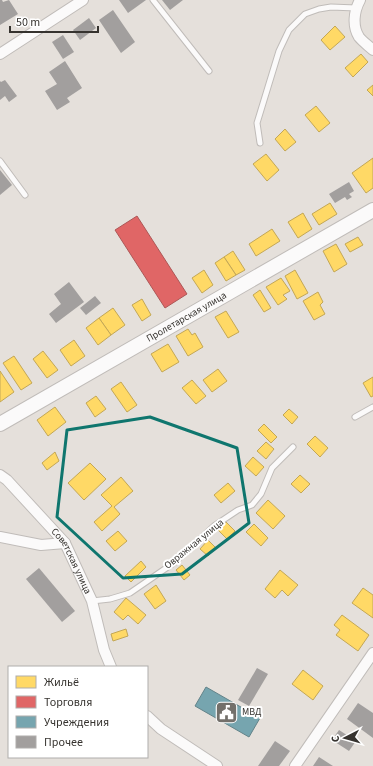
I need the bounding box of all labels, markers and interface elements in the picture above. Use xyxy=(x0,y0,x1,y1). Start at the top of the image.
scale bar xyxy=(10,8,98,34)
text: 50 m xyxy=(16,14,40,31)
street label: Пролетарская улица xyxy=(144,288,229,346)
street label: Овражная улица xyxy=(161,516,227,572)
street label: Советская улица xyxy=(48,525,95,596)
legend xyxy=(8,666,148,758)
text: Жильё xyxy=(44,674,79,691)
text: Торговля xyxy=(44,694,92,711)
public building icon: МВД xyxy=(214,699,240,725)
place label: МВД xyxy=(242,705,262,719)
text: Учреждения xyxy=(44,714,109,731)
north arrow xyxy=(325,718,365,758)
text: Прочее xyxy=(44,734,83,751)
text: С xyxy=(328,734,343,743)

